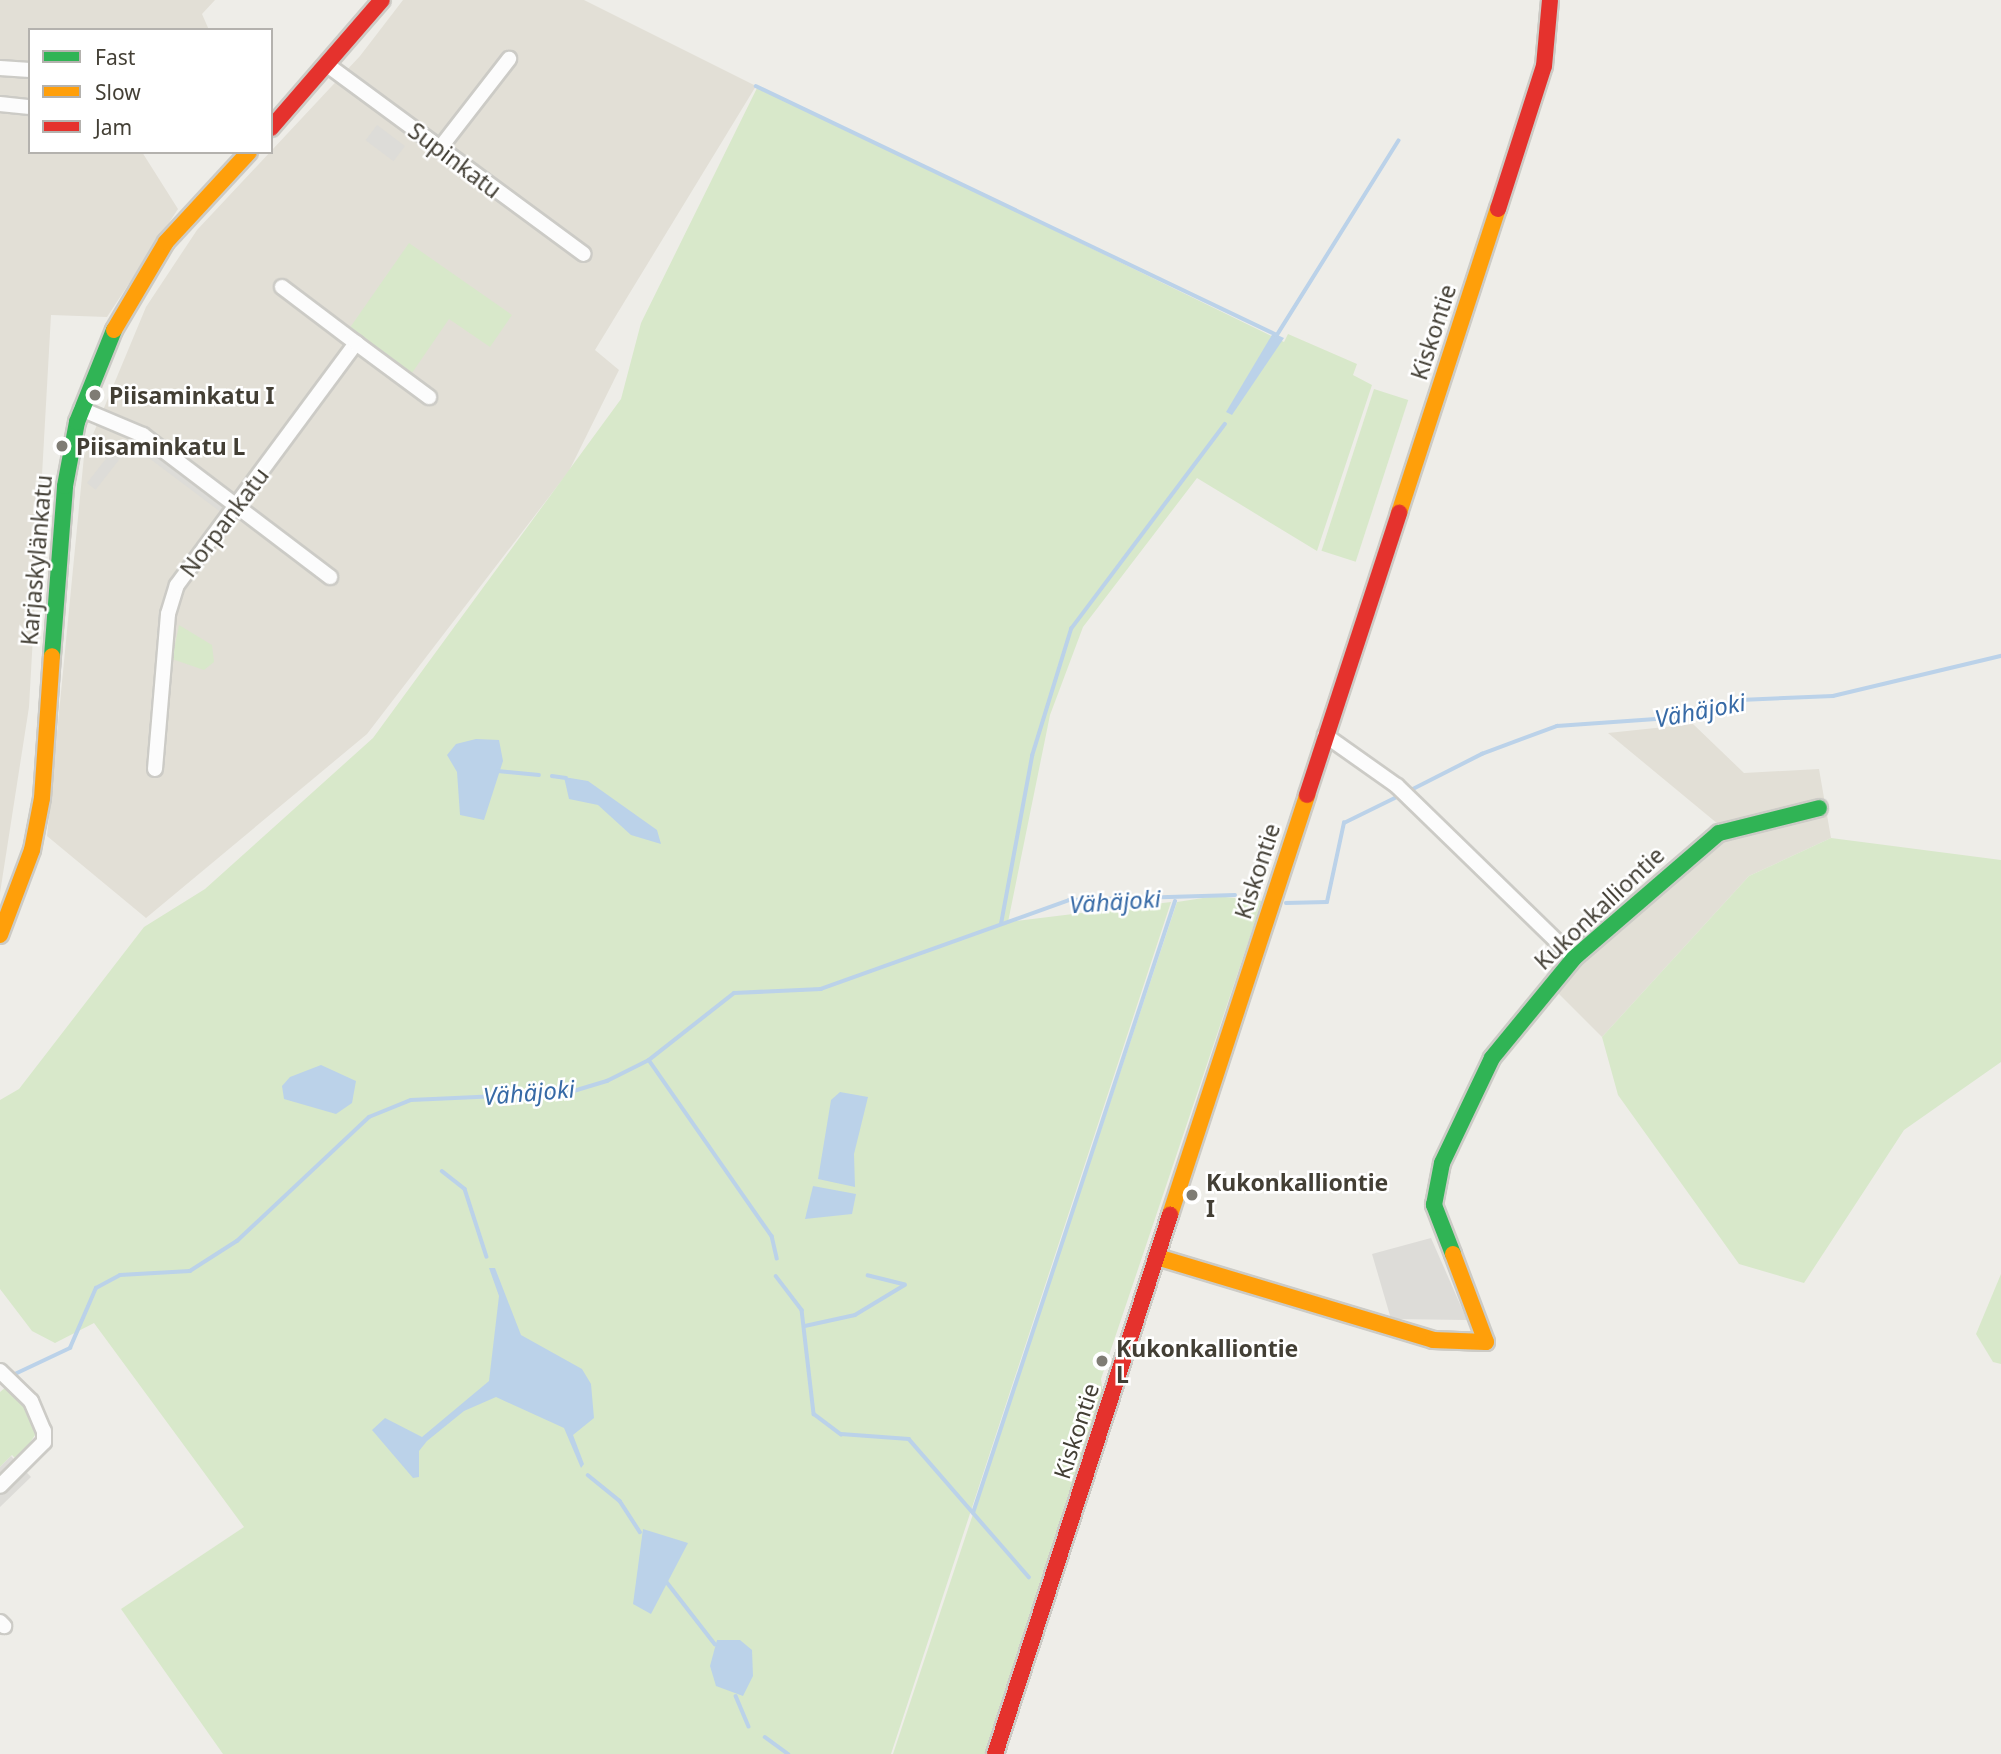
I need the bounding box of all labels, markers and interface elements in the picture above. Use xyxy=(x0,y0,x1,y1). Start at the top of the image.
legend xyxy=(28,28,273,154)
text: Fast xyxy=(95,43,135,71)
text: Slow xyxy=(95,78,141,106)
text: Jam xyxy=(95,113,132,141)
street label: Supinkatu xyxy=(403,116,507,204)
street label: Kiskontie xyxy=(1405,281,1461,383)
place label: Piisaminkatu I xyxy=(109,381,275,409)
marker: Piisaminkatu I xyxy=(87,387,103,403)
place label: Piisaminkatu L xyxy=(76,432,245,460)
marker: Piisaminkatu L xyxy=(54,438,70,454)
street label: Norpankatu xyxy=(174,462,274,582)
street label: Karjaskylänkatu xyxy=(15,473,57,647)
water label: Vähäjoki xyxy=(1652,687,1748,733)
street label: Kiskontie xyxy=(1229,820,1285,922)
street label: Kukonkalliontie xyxy=(1528,841,1670,975)
water label: Vähäjoki xyxy=(1068,883,1162,919)
water label: Vähäjoki xyxy=(482,1074,576,1110)
place label: Kukonkalliontie I xyxy=(1206,1168,1388,1222)
marker: Kukonkalliontie I xyxy=(1184,1187,1200,1203)
place label: Kukonkalliontie L xyxy=(1116,1334,1298,1388)
marker: Kukonkalliontie L xyxy=(1094,1353,1110,1369)
street label: Kiskontie xyxy=(1048,1380,1104,1482)

